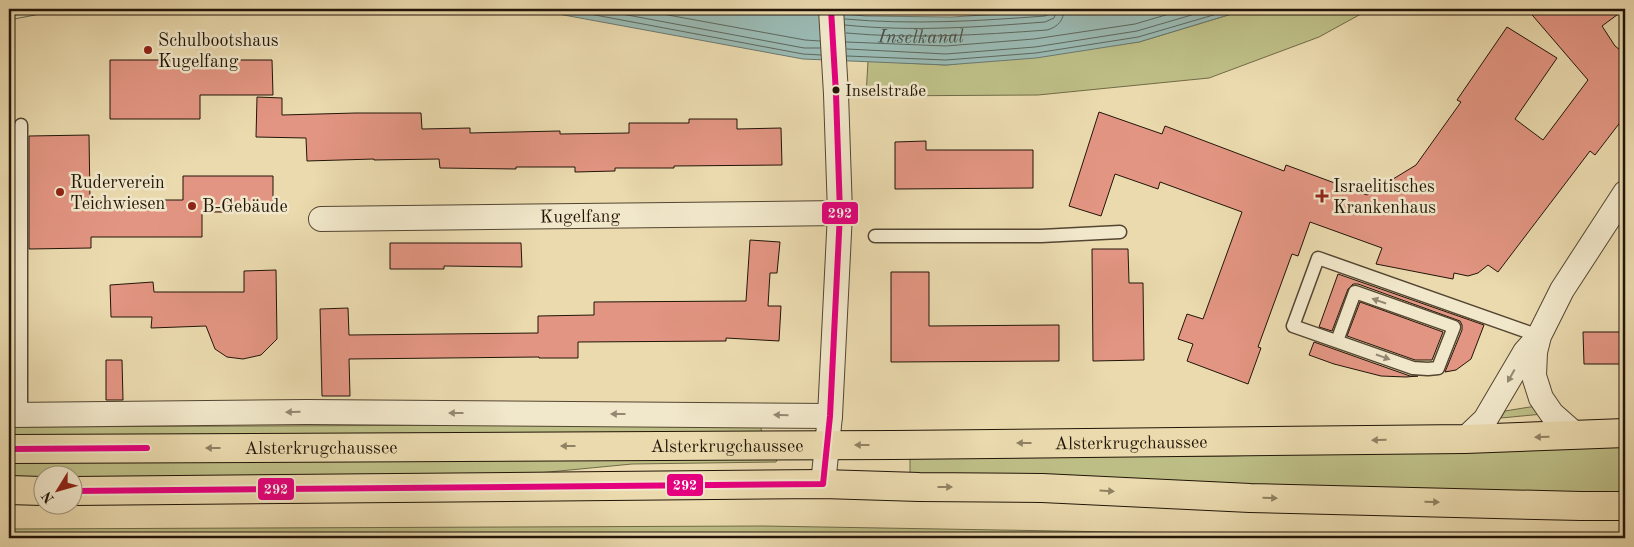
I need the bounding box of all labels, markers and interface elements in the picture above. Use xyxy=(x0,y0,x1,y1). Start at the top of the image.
water label: Inselkanal xyxy=(876,28,965,48)
place label: Schulbootshaus Kugelfang xyxy=(158,32,279,71)
marker: Schulbootshaus Kugelfang xyxy=(142,44,154,56)
place label: Inselstraße xyxy=(845,83,926,100)
marker: Inselstraße xyxy=(831,85,841,95)
place label: Ruderverein Teichwiesen xyxy=(70,174,166,213)
place label: Israelitisches Krankenhaus xyxy=(1333,178,1436,217)
marker: Ruderverein Teichwiesen xyxy=(54,186,66,198)
marker: Israelitisches Krankenhaus xyxy=(1315,189,1329,203)
place label: B-Gebäude xyxy=(202,198,288,216)
marker: B-Gebäude xyxy=(186,200,198,212)
line badge: 292 xyxy=(821,201,859,225)
text: 292 xyxy=(828,207,852,221)
street label: Kugelfang xyxy=(540,208,621,226)
one-way arrow xyxy=(1372,297,1387,304)
one-way arrow xyxy=(1376,354,1391,361)
one-way arrow xyxy=(1507,369,1516,382)
one-way arrow xyxy=(285,408,301,416)
one-way arrow xyxy=(448,409,464,417)
one-way arrow xyxy=(610,409,626,417)
one-way arrow xyxy=(773,410,789,418)
one-way arrow xyxy=(1533,433,1549,441)
street label: Alsterkrugchaussee xyxy=(1054,434,1208,453)
one-way arrow xyxy=(1371,436,1387,444)
street label: Alsterkrugchaussee xyxy=(650,437,804,456)
street label: Alsterkrugchaussee xyxy=(244,439,398,458)
one-way arrow xyxy=(1016,439,1032,447)
one-way arrow xyxy=(853,441,869,449)
one-way arrow xyxy=(560,442,576,450)
one-way arrow xyxy=(205,444,221,452)
north arrow xyxy=(32,464,82,514)
line badge: 292 xyxy=(666,473,704,497)
line badge: 292 xyxy=(257,477,295,501)
text: 292 xyxy=(673,479,697,493)
text: 292 xyxy=(264,483,288,497)
one-way arrow xyxy=(937,483,953,491)
one-way arrow xyxy=(1100,487,1116,495)
text: N xyxy=(39,488,57,506)
one-way arrow xyxy=(1262,494,1278,502)
one-way arrow xyxy=(1424,498,1440,506)

